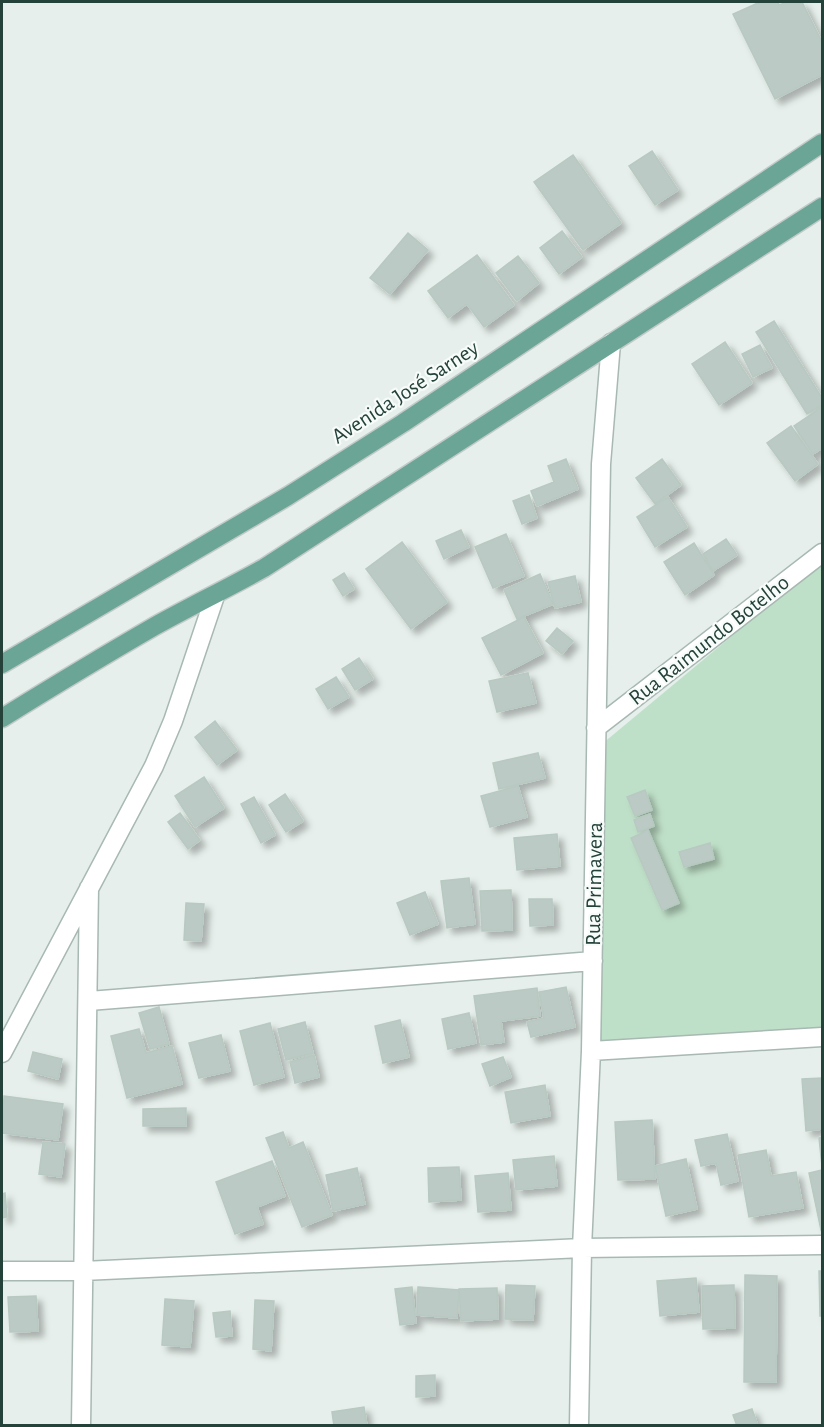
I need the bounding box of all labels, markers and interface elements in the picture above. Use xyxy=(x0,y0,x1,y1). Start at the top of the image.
street label: Avenida José Sarney xyxy=(328,336,483,448)
street label: Rua Raimundo Botelho xyxy=(625,571,793,709)
street label: Rua Primavera xyxy=(582,822,606,946)

